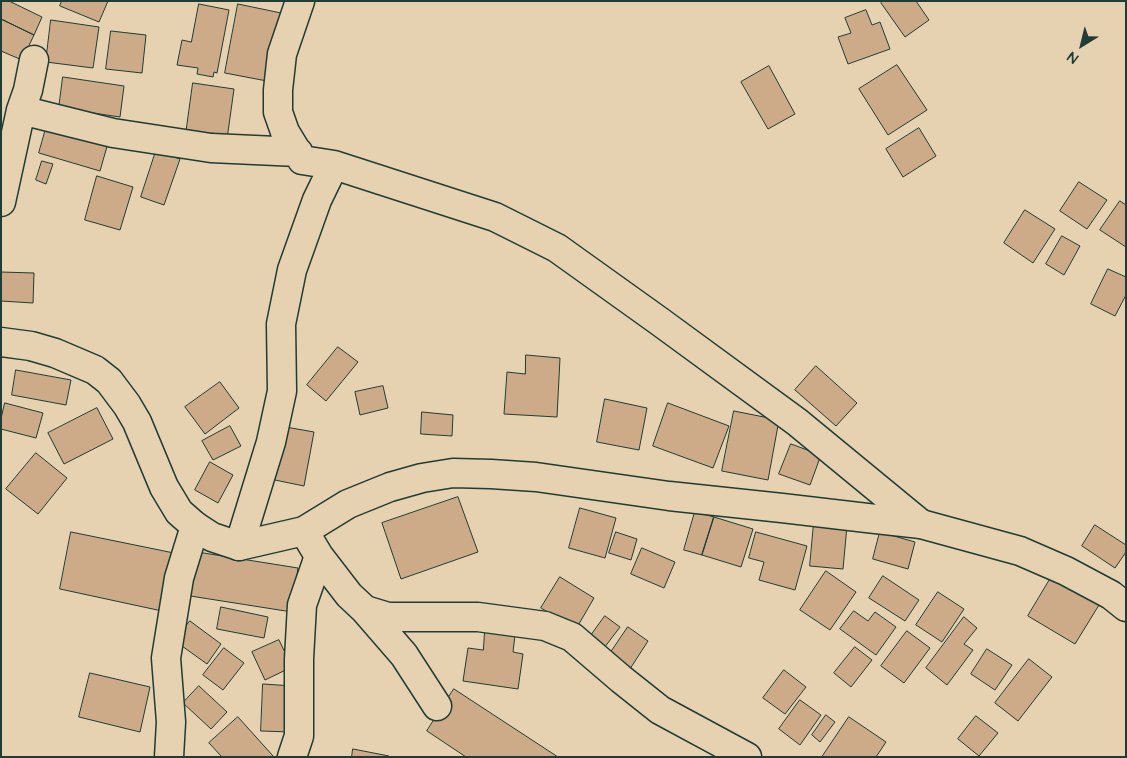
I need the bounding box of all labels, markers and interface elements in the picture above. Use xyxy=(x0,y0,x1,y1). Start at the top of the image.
north arrow xyxy=(1057,20,1107,70)
text: N xyxy=(1064,46,1083,68)

